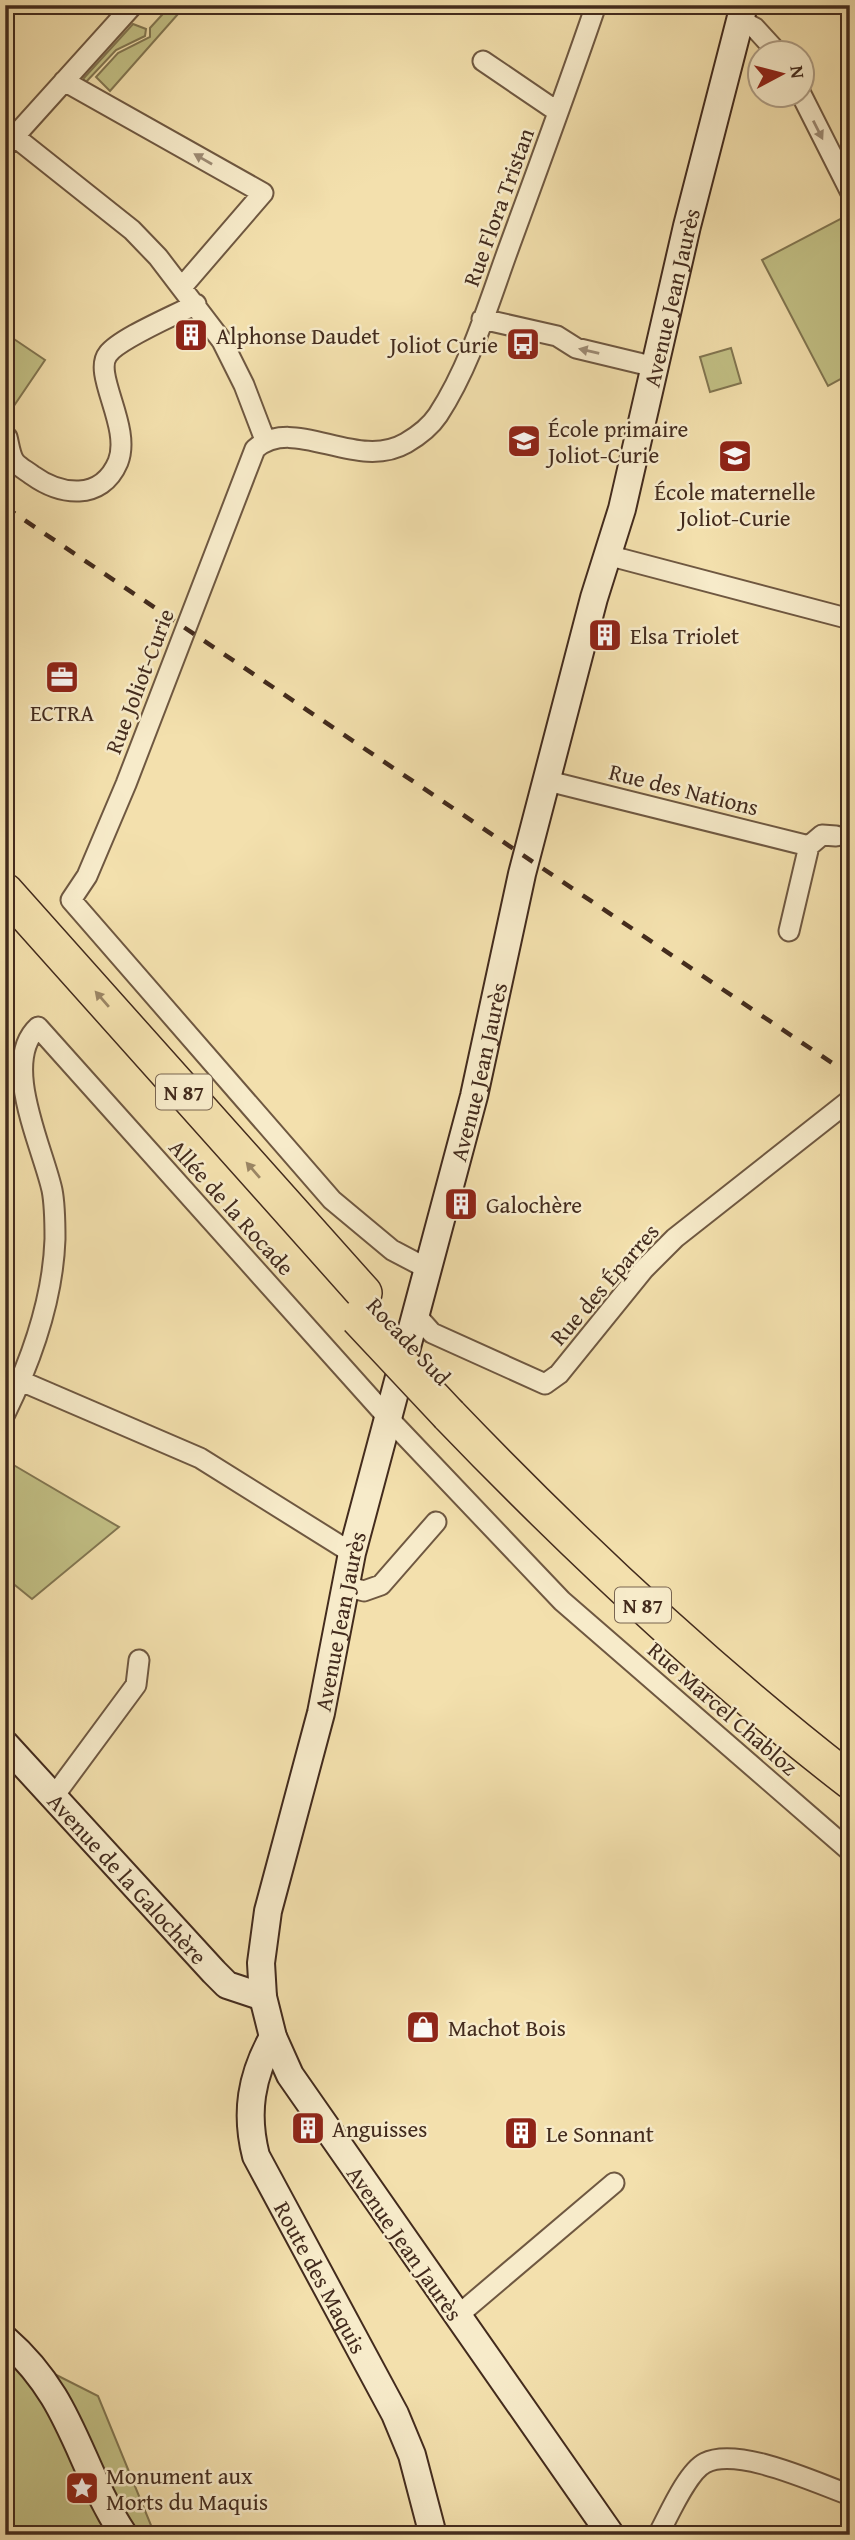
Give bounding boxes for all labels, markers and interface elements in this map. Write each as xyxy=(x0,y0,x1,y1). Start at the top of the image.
north arrow xyxy=(746,38,816,108)
text: N xyxy=(783,64,813,80)
one-way arrow xyxy=(812,120,823,140)
street label: Rue Flora Tristan xyxy=(454,123,542,291)
one-way arrow xyxy=(194,153,213,165)
street label: Avenue Jean Jaurès xyxy=(634,204,707,390)
building icon: Alphonse Daudet xyxy=(172,316,210,354)
place label: Alphonse Daudet xyxy=(216,319,380,352)
bus stop icon: Joliot Curie xyxy=(504,325,542,363)
place label: Joliot Curie xyxy=(387,328,498,361)
one-way arrow xyxy=(578,346,600,357)
place label: École primaire Joliot-Curie xyxy=(545,412,688,471)
school or university icon: École primaire Joliot-Curie xyxy=(505,422,543,460)
school or university icon: École maternelle Joliot-Curie xyxy=(716,437,754,475)
place label: École maternelle Joliot-Curie xyxy=(654,475,816,534)
street label: Rue Joliot-Curie xyxy=(96,604,182,758)
building icon: Elsa Triolet xyxy=(586,616,624,654)
place label: Elsa Triolet xyxy=(630,619,739,652)
office icon: ECTRA xyxy=(43,658,81,696)
place label: ECTRA xyxy=(30,696,94,729)
street label: Rue des Nations xyxy=(606,754,762,824)
street label: Avenue Jean Jaurès xyxy=(441,979,515,1165)
one-way arrow xyxy=(94,990,110,1008)
road number: N 87 xyxy=(156,1074,212,1110)
street label: Allée de la Rocade xyxy=(162,1132,302,1282)
one-way arrow xyxy=(245,1161,261,1179)
building icon: Galochère xyxy=(442,1185,480,1223)
place label: Galochère xyxy=(486,1188,582,1221)
street label: Rue des Éparres xyxy=(542,1216,666,1352)
street label: Rocade Sud xyxy=(359,1289,459,1393)
street label: Avenue Jean Jaurès xyxy=(305,1527,374,1714)
road number: N 87 xyxy=(615,1588,671,1622)
street label: Rue Marcel Chabloz xyxy=(641,1633,805,1783)
street label: Avenue de la Galochère xyxy=(41,1785,215,1971)
shop icon: Machot Bois xyxy=(404,2008,442,2046)
place label: Machot Bois xyxy=(448,2011,566,2044)
building icon: Anguisses xyxy=(289,2109,327,2147)
place label: Anguisses xyxy=(332,2112,427,2145)
building icon: Le Sonnant xyxy=(502,2114,540,2152)
place label: Le Sonnant xyxy=(546,2117,654,2150)
street label: Avenue Jean Jaurès xyxy=(339,2159,471,2327)
street label: Route des Maquis xyxy=(267,2195,376,2359)
place label: Monument aux Morts du Maquis xyxy=(106,2459,268,2518)
place icon: Monument aux Morts du Maquis xyxy=(63,2469,101,2507)

